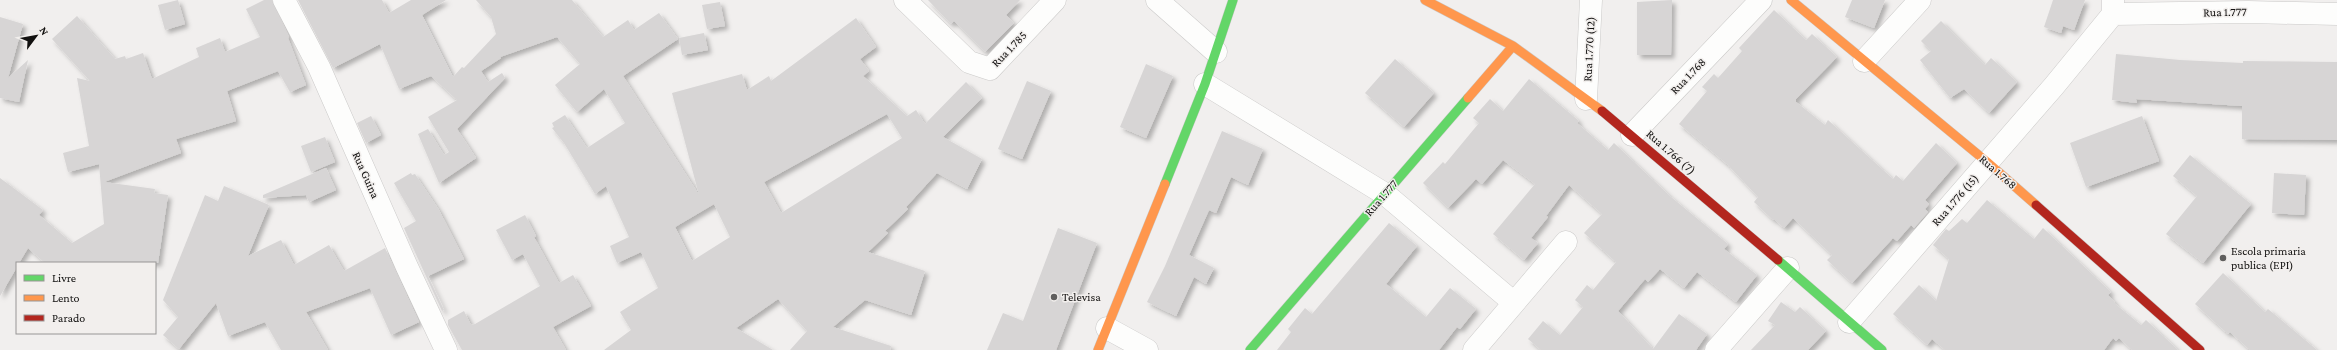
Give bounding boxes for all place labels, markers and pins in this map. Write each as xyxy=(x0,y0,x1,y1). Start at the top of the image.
place label: Escola primaria publica (EPI) xyxy=(2231,244,2306,272)
marker: Escola primaria publica (EPI) xyxy=(2218,253,2228,263)
place label: Televisa xyxy=(1062,290,1101,304)
marker: Televisa xyxy=(1049,292,1059,302)

